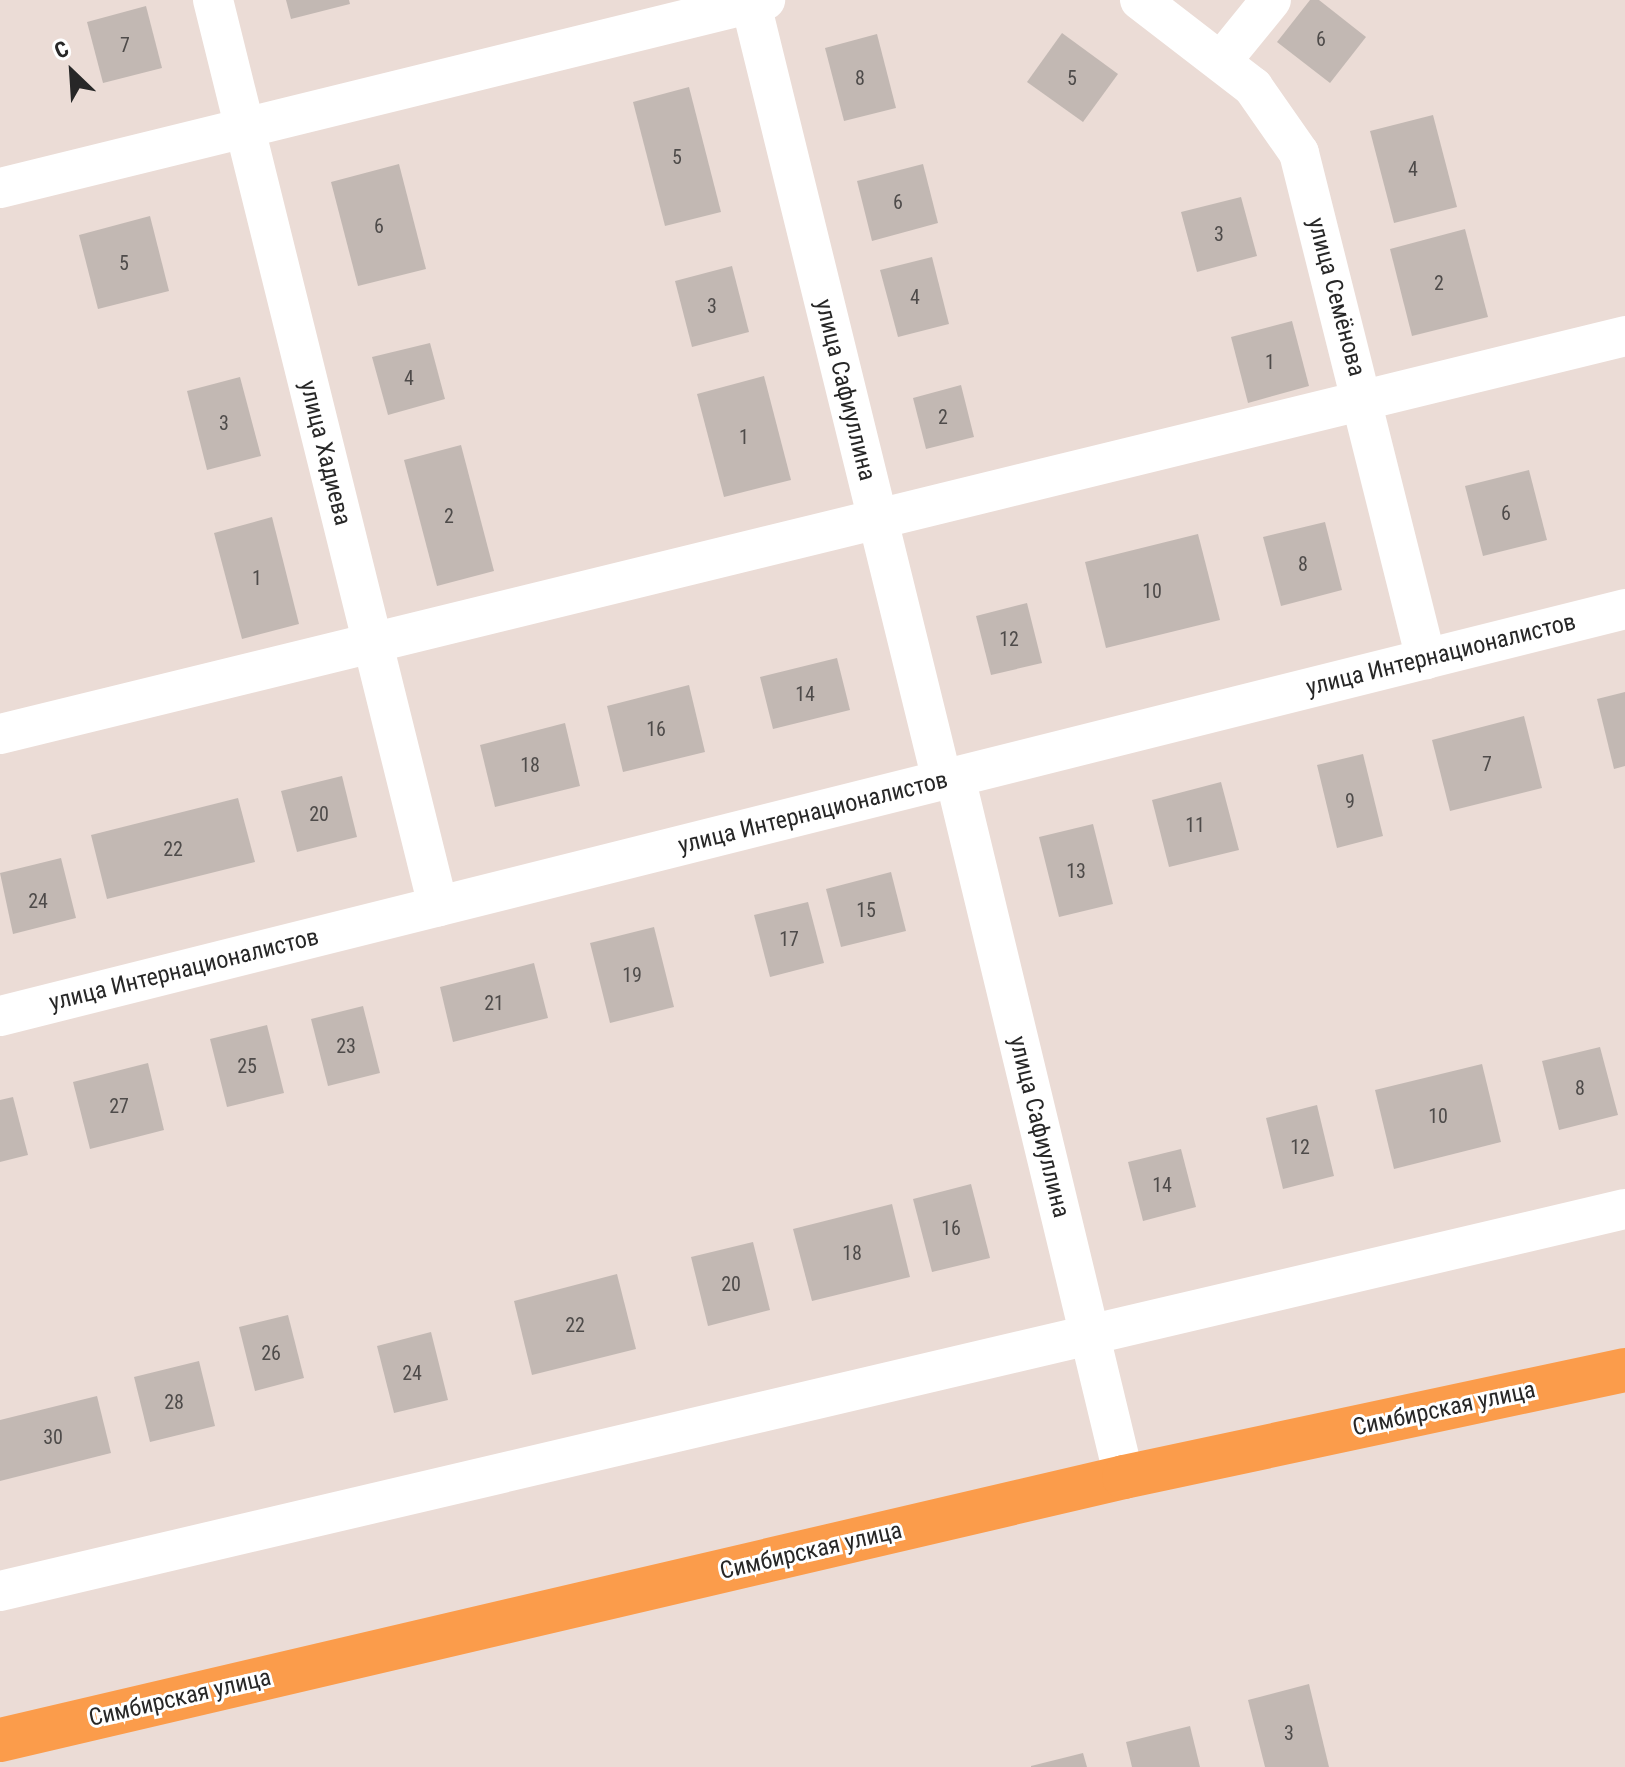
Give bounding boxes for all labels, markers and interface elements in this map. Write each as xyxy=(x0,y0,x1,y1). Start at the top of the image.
house number: 6 xyxy=(1316,27,1326,51)
north arrow xyxy=(32,32,112,112)
house number: 7 xyxy=(120,33,130,57)
text: С xyxy=(51,36,73,64)
house number: 8 xyxy=(855,66,865,90)
house number: 5 xyxy=(1067,66,1077,90)
house number: 5 xyxy=(672,145,682,169)
house number: 4 xyxy=(1408,157,1418,181)
house number: 6 xyxy=(893,190,903,214)
house number: 6 xyxy=(374,214,384,238)
street label: улица Семёнова xyxy=(1301,215,1371,379)
house number: 3 xyxy=(1214,222,1224,246)
house number: 5 xyxy=(119,251,129,275)
house number: 2 xyxy=(1434,271,1444,295)
house number: 4 xyxy=(910,285,920,309)
house number: 3 xyxy=(707,294,717,318)
street label: улица Сафиуллина xyxy=(809,296,881,484)
house number: 1 xyxy=(1265,350,1275,374)
house number: 4 xyxy=(404,366,414,390)
street label: улица Хадиева xyxy=(293,378,357,528)
house number: 2 xyxy=(938,405,948,429)
house number: 3 xyxy=(219,411,229,435)
house number: 1 xyxy=(739,425,749,449)
house number: 6 xyxy=(1501,501,1511,525)
house number: 2 xyxy=(444,504,454,528)
house number: 8 xyxy=(1298,552,1308,576)
house number: 1 xyxy=(252,566,262,590)
house number: 10 xyxy=(1142,579,1162,603)
street label: улица Интернационалистов xyxy=(1303,608,1579,702)
house number: 12 xyxy=(999,627,1019,651)
house number: 14 xyxy=(795,682,815,706)
house number: 16 xyxy=(646,717,666,741)
house number: 7 xyxy=(1482,752,1492,776)
house number: 18 xyxy=(520,753,540,777)
street label: улица Интернационалистов xyxy=(675,766,951,860)
house number: 9 xyxy=(1345,789,1355,813)
house number: 20 xyxy=(309,802,329,826)
house number: 11 xyxy=(1185,813,1205,837)
house number: 22 xyxy=(163,837,183,861)
house number: 13 xyxy=(1066,859,1086,883)
house number: 24 xyxy=(28,889,48,913)
house number: 15 xyxy=(856,898,876,922)
street label: улица Интернационалистов xyxy=(46,923,322,1017)
house number: 17 xyxy=(779,927,799,951)
house number: 19 xyxy=(622,963,642,987)
house number: 21 xyxy=(484,991,504,1015)
street label: улица Сафиуллина xyxy=(1003,1033,1075,1221)
house number: 23 xyxy=(336,1034,356,1058)
house number: 25 xyxy=(237,1054,257,1078)
house number: 8 xyxy=(1575,1076,1585,1100)
house number: 27 xyxy=(109,1094,129,1118)
house number: 10 xyxy=(1428,1104,1448,1128)
house number: 12 xyxy=(1290,1135,1310,1159)
house number: 14 xyxy=(1152,1173,1172,1197)
house number: 16 xyxy=(941,1216,961,1240)
house number: 18 xyxy=(842,1241,862,1265)
house number: 20 xyxy=(721,1272,741,1296)
house number: 22 xyxy=(565,1313,585,1337)
house number: 26 xyxy=(261,1341,281,1365)
house number: 24 xyxy=(402,1361,422,1385)
street label: Симбирская улица xyxy=(1350,1376,1538,1442)
house number: 28 xyxy=(164,1390,184,1414)
house number: 30 xyxy=(43,1425,63,1449)
street label: Симбирская улица xyxy=(717,1516,905,1586)
street label: Симбирская улица xyxy=(86,1663,274,1733)
house number: 3 xyxy=(1284,1721,1294,1745)

